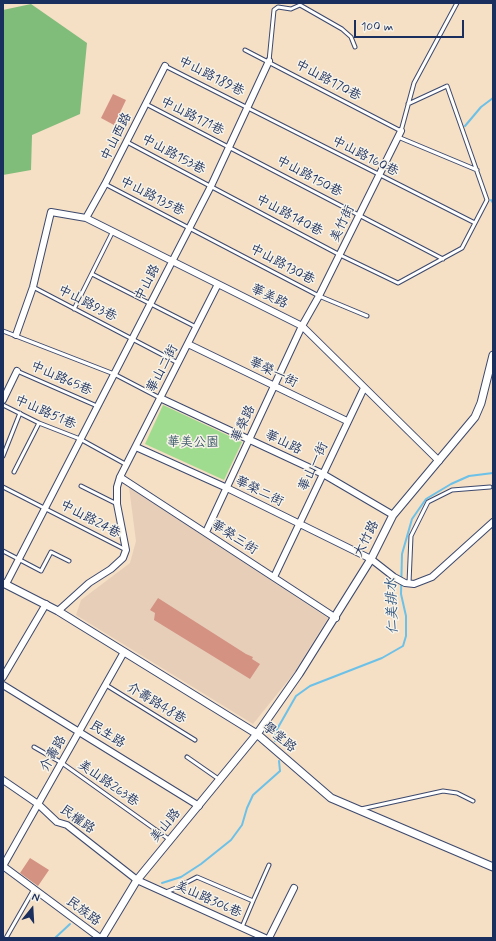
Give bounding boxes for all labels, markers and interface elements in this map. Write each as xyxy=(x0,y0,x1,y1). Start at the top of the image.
scale bar xyxy=(356,12,466,38)
text: 100 m xyxy=(361,19,393,35)
street label: 中山路189巷 xyxy=(175,54,247,100)
street label: 中山路170巷 xyxy=(292,57,364,105)
street label: 中山路171巷 xyxy=(158,94,226,140)
street label: 中山西路 xyxy=(98,110,136,164)
street label: 中山路153巷 xyxy=(138,132,208,178)
street label: 中山路160巷 xyxy=(329,134,401,180)
street label: 中山路150巷 xyxy=(273,153,345,201)
street label: 中山路135巷 xyxy=(117,174,187,220)
street label: 中山路140巷 xyxy=(253,192,325,240)
street label: 美竹街 xyxy=(327,203,359,245)
street label: 中山路130巷 xyxy=(247,241,317,289)
street label: 中山路 xyxy=(132,262,164,304)
street label: 華美路 xyxy=(248,281,290,313)
street label: 中山路93巷 xyxy=(55,283,119,325)
street label: 華山二街 xyxy=(144,342,182,396)
street label: 華榮一街 xyxy=(246,355,300,391)
street label: 中山路65巷 xyxy=(28,359,94,399)
street label: 中山路51巷 xyxy=(12,393,78,433)
street label: 華榮路 xyxy=(229,403,259,445)
street label: 華山路 xyxy=(262,427,304,459)
park label: 華美公園 xyxy=(167,435,219,451)
street label: 華山一街 xyxy=(296,440,332,494)
street label: 華榮二街 xyxy=(232,474,286,510)
street label: 中山路24巷 xyxy=(57,498,123,542)
street label: 華榮三街 xyxy=(208,517,260,559)
street label: 大竹路 xyxy=(351,518,383,560)
water label: 仁美排水 xyxy=(384,578,402,634)
street label: 介壽路48巷 xyxy=(123,680,189,728)
street label: 民生路 xyxy=(86,718,128,752)
street label: 學堂路 xyxy=(259,720,299,756)
street label: 介壽路 xyxy=(37,733,71,775)
street label: 美山路263巷 xyxy=(75,757,141,811)
street label: 民權路 xyxy=(57,802,97,838)
street label: 美山路 xyxy=(147,806,185,846)
street label: 美山路306巷 xyxy=(172,878,244,922)
north arrow xyxy=(12,889,52,929)
text: N xyxy=(30,890,41,905)
street label: 民族路 xyxy=(63,894,103,930)

